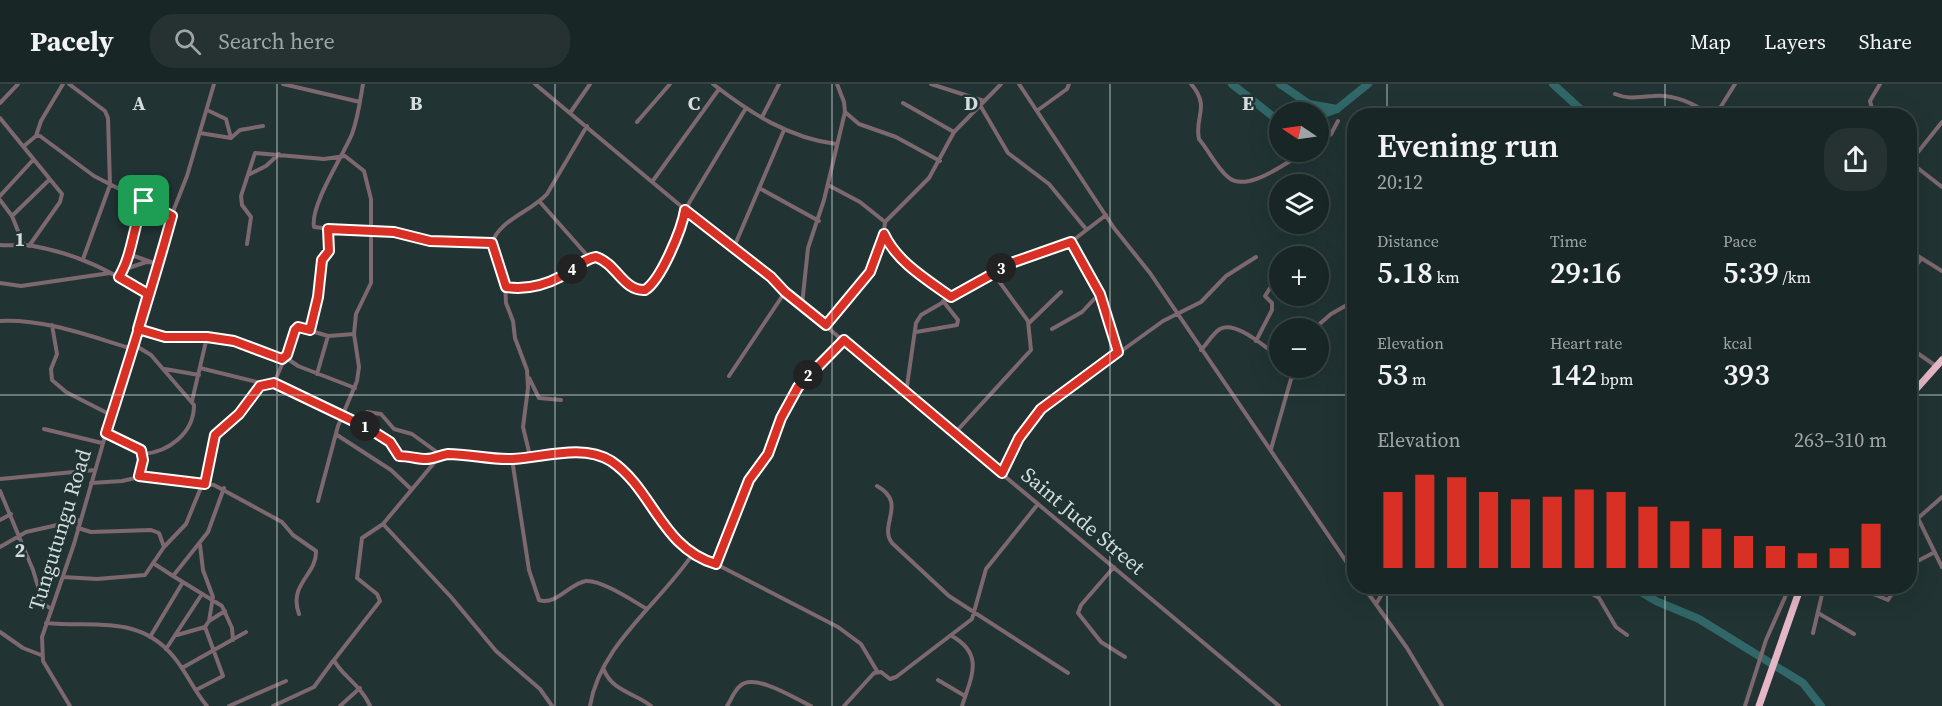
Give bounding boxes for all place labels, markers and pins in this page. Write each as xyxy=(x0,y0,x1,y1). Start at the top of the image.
pin xyxy=(118,175,169,226)
pin: 3 xyxy=(986,253,1016,283)
pin: 4 xyxy=(557,254,587,284)
pin: 2 xyxy=(793,360,823,390)
pin: 1 xyxy=(350,411,380,441)

